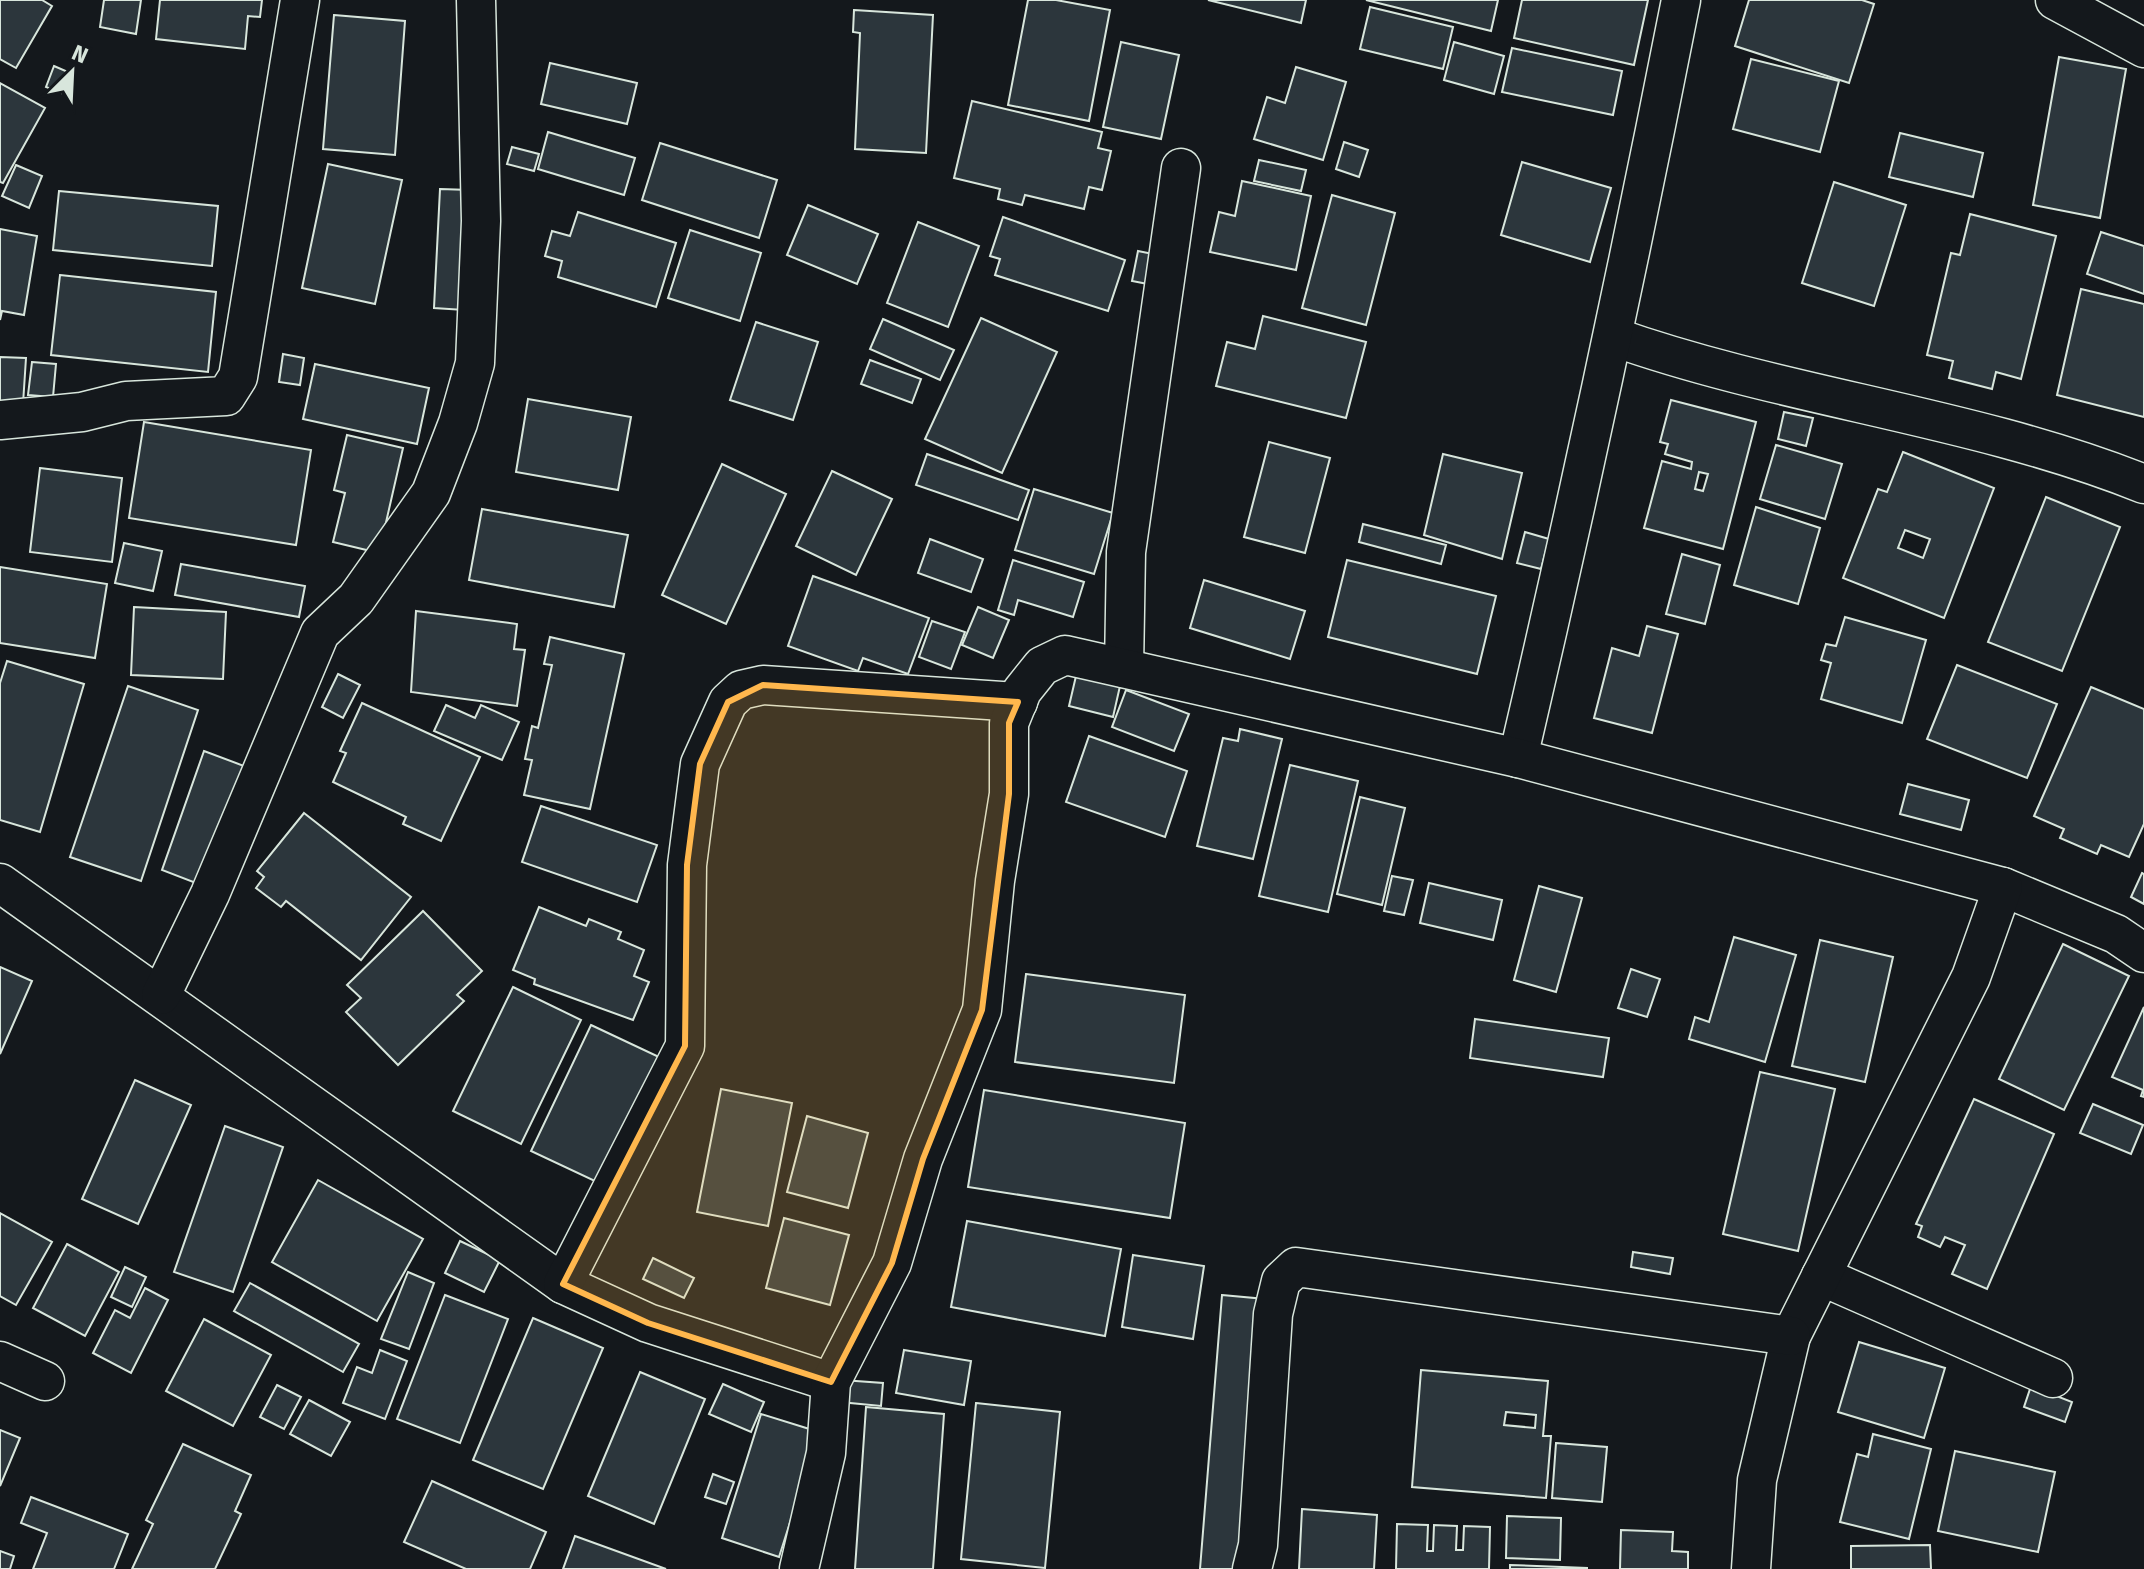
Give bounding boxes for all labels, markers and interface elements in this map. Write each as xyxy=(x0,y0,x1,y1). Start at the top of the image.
north arrow xyxy=(32,32,112,112)
text: N xyxy=(68,39,92,69)

